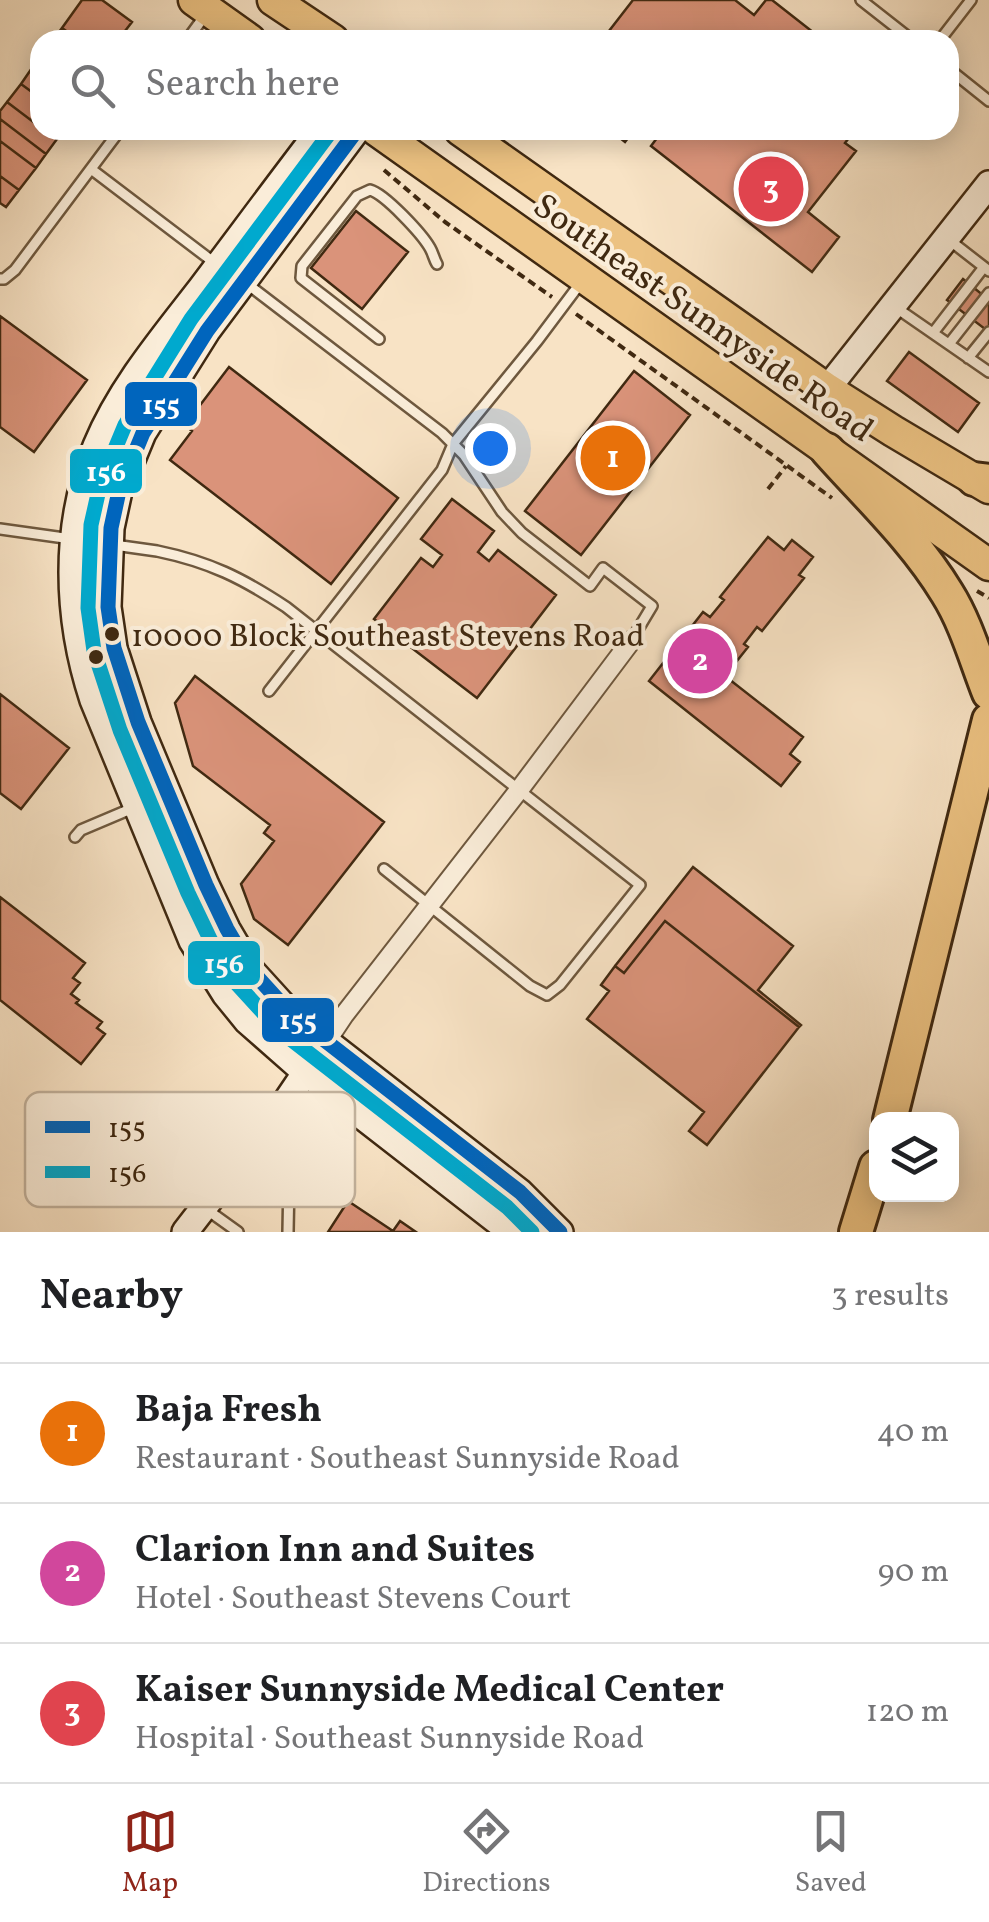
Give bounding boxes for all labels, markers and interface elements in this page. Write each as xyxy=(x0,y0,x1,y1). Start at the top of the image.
search box xyxy=(30,30,959,140)
icon: search xyxy=(65,58,120,113)
text: Search here xyxy=(145,59,340,112)
pin: 3 xyxy=(738,152,804,226)
street label: Southeast Sunnyside Road xyxy=(522,184,882,455)
line badge: 155 xyxy=(123,380,199,428)
text: 155 xyxy=(142,387,180,426)
pin: 1 xyxy=(580,420,646,496)
your location xyxy=(465,423,516,474)
line badge: 156 xyxy=(68,447,144,495)
text: 156 xyxy=(86,454,126,493)
place label: 10000 Block Southeast Stevens Road xyxy=(131,616,645,660)
marker: 10000 Block Southeast Stevens Road xyxy=(102,624,122,644)
pin: 2 xyxy=(668,624,732,698)
unlabelled marker xyxy=(86,647,106,667)
line badge: 156 xyxy=(186,939,262,987)
text: 156 xyxy=(204,946,244,985)
line badge: 155 xyxy=(260,996,336,1044)
text: 155 xyxy=(279,1002,317,1041)
legend xyxy=(25,1092,355,1207)
text: 155 xyxy=(108,1110,146,1149)
map controls xyxy=(869,1112,959,1202)
button: layers xyxy=(869,1112,959,1202)
text: 156 xyxy=(108,1155,147,1194)
text: Nearby xyxy=(40,1268,183,1327)
text: 3 results xyxy=(831,1275,949,1319)
text: Baja Fresh xyxy=(135,1385,322,1438)
text: 1 xyxy=(66,1411,79,1455)
text: 40 m xyxy=(877,1411,949,1455)
text: Restaurant · Southeast Sunnyside Road xyxy=(135,1438,680,1482)
text: Clarion Inn and Suites xyxy=(135,1525,535,1578)
text: 2 xyxy=(64,1551,81,1595)
text: 90 m xyxy=(878,1551,949,1595)
text: Hotel · Southeast Stevens Court xyxy=(135,1578,571,1622)
text: Kaiser Sunnyside Medical Center xyxy=(135,1665,724,1718)
text: 3 xyxy=(64,1691,81,1735)
text: 120 m xyxy=(866,1691,949,1735)
text: Hospital · Southeast Sunnyside Road xyxy=(135,1718,644,1762)
tab: Map xyxy=(122,1804,178,1903)
tab: Directions xyxy=(422,1804,551,1903)
tab: Saved xyxy=(795,1804,867,1903)

